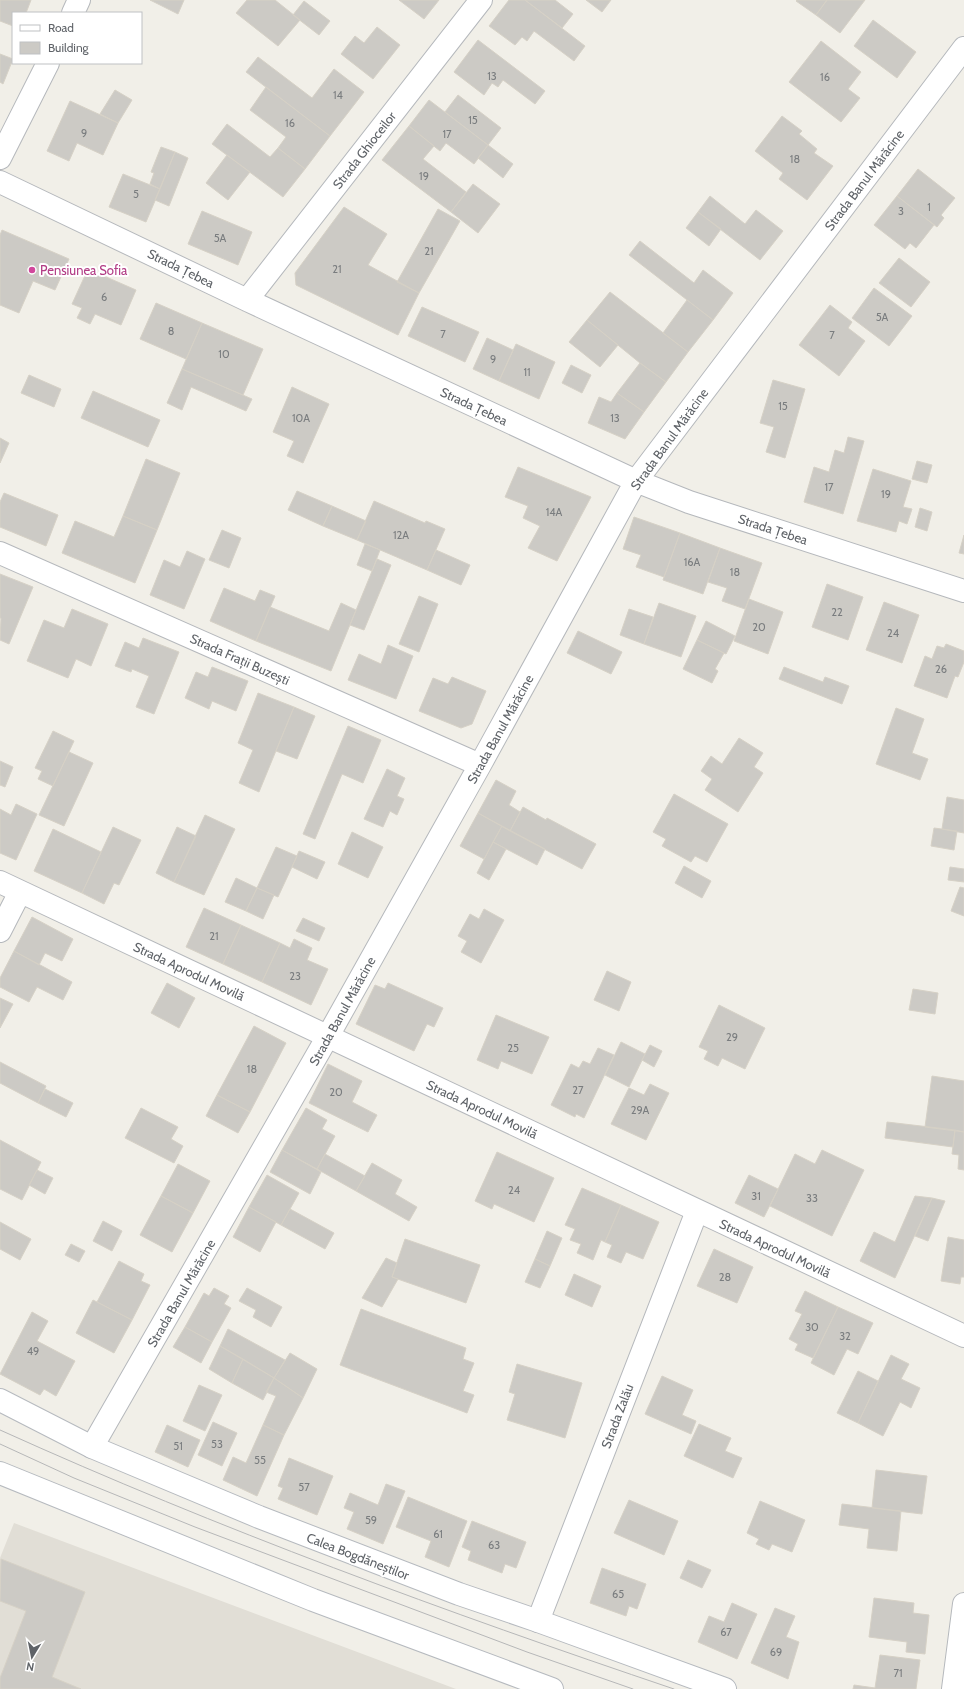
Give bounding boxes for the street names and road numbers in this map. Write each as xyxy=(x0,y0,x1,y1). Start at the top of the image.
street label: Strada Ghioceilor xyxy=(329,108,400,192)
street label: Strada Banul Mărăcine xyxy=(821,126,907,234)
street label: Strada Țebea xyxy=(145,245,218,292)
street label: Strada Țebea xyxy=(438,384,511,430)
street label: Strada Banul Mărăcine xyxy=(627,385,712,493)
street label: Strada Țebea xyxy=(736,510,810,549)
street label: Strada Frații Buzești xyxy=(187,630,292,689)
street label: Strada Banul Mărăcine xyxy=(463,671,537,786)
street label: Strada Aprodul Movilă xyxy=(131,938,248,1004)
street label: Strada Banul Mărăcine xyxy=(305,953,379,1068)
street label: Strada Aprodul Movilă xyxy=(424,1076,541,1142)
street label: Strada Aprodul Movilă xyxy=(717,1215,834,1281)
street label: Strada Banul Mărăcine xyxy=(144,1236,219,1350)
street label: Strada Zalău xyxy=(597,1381,637,1451)
street label: Calea Bogdăneștilor xyxy=(304,1529,412,1584)

